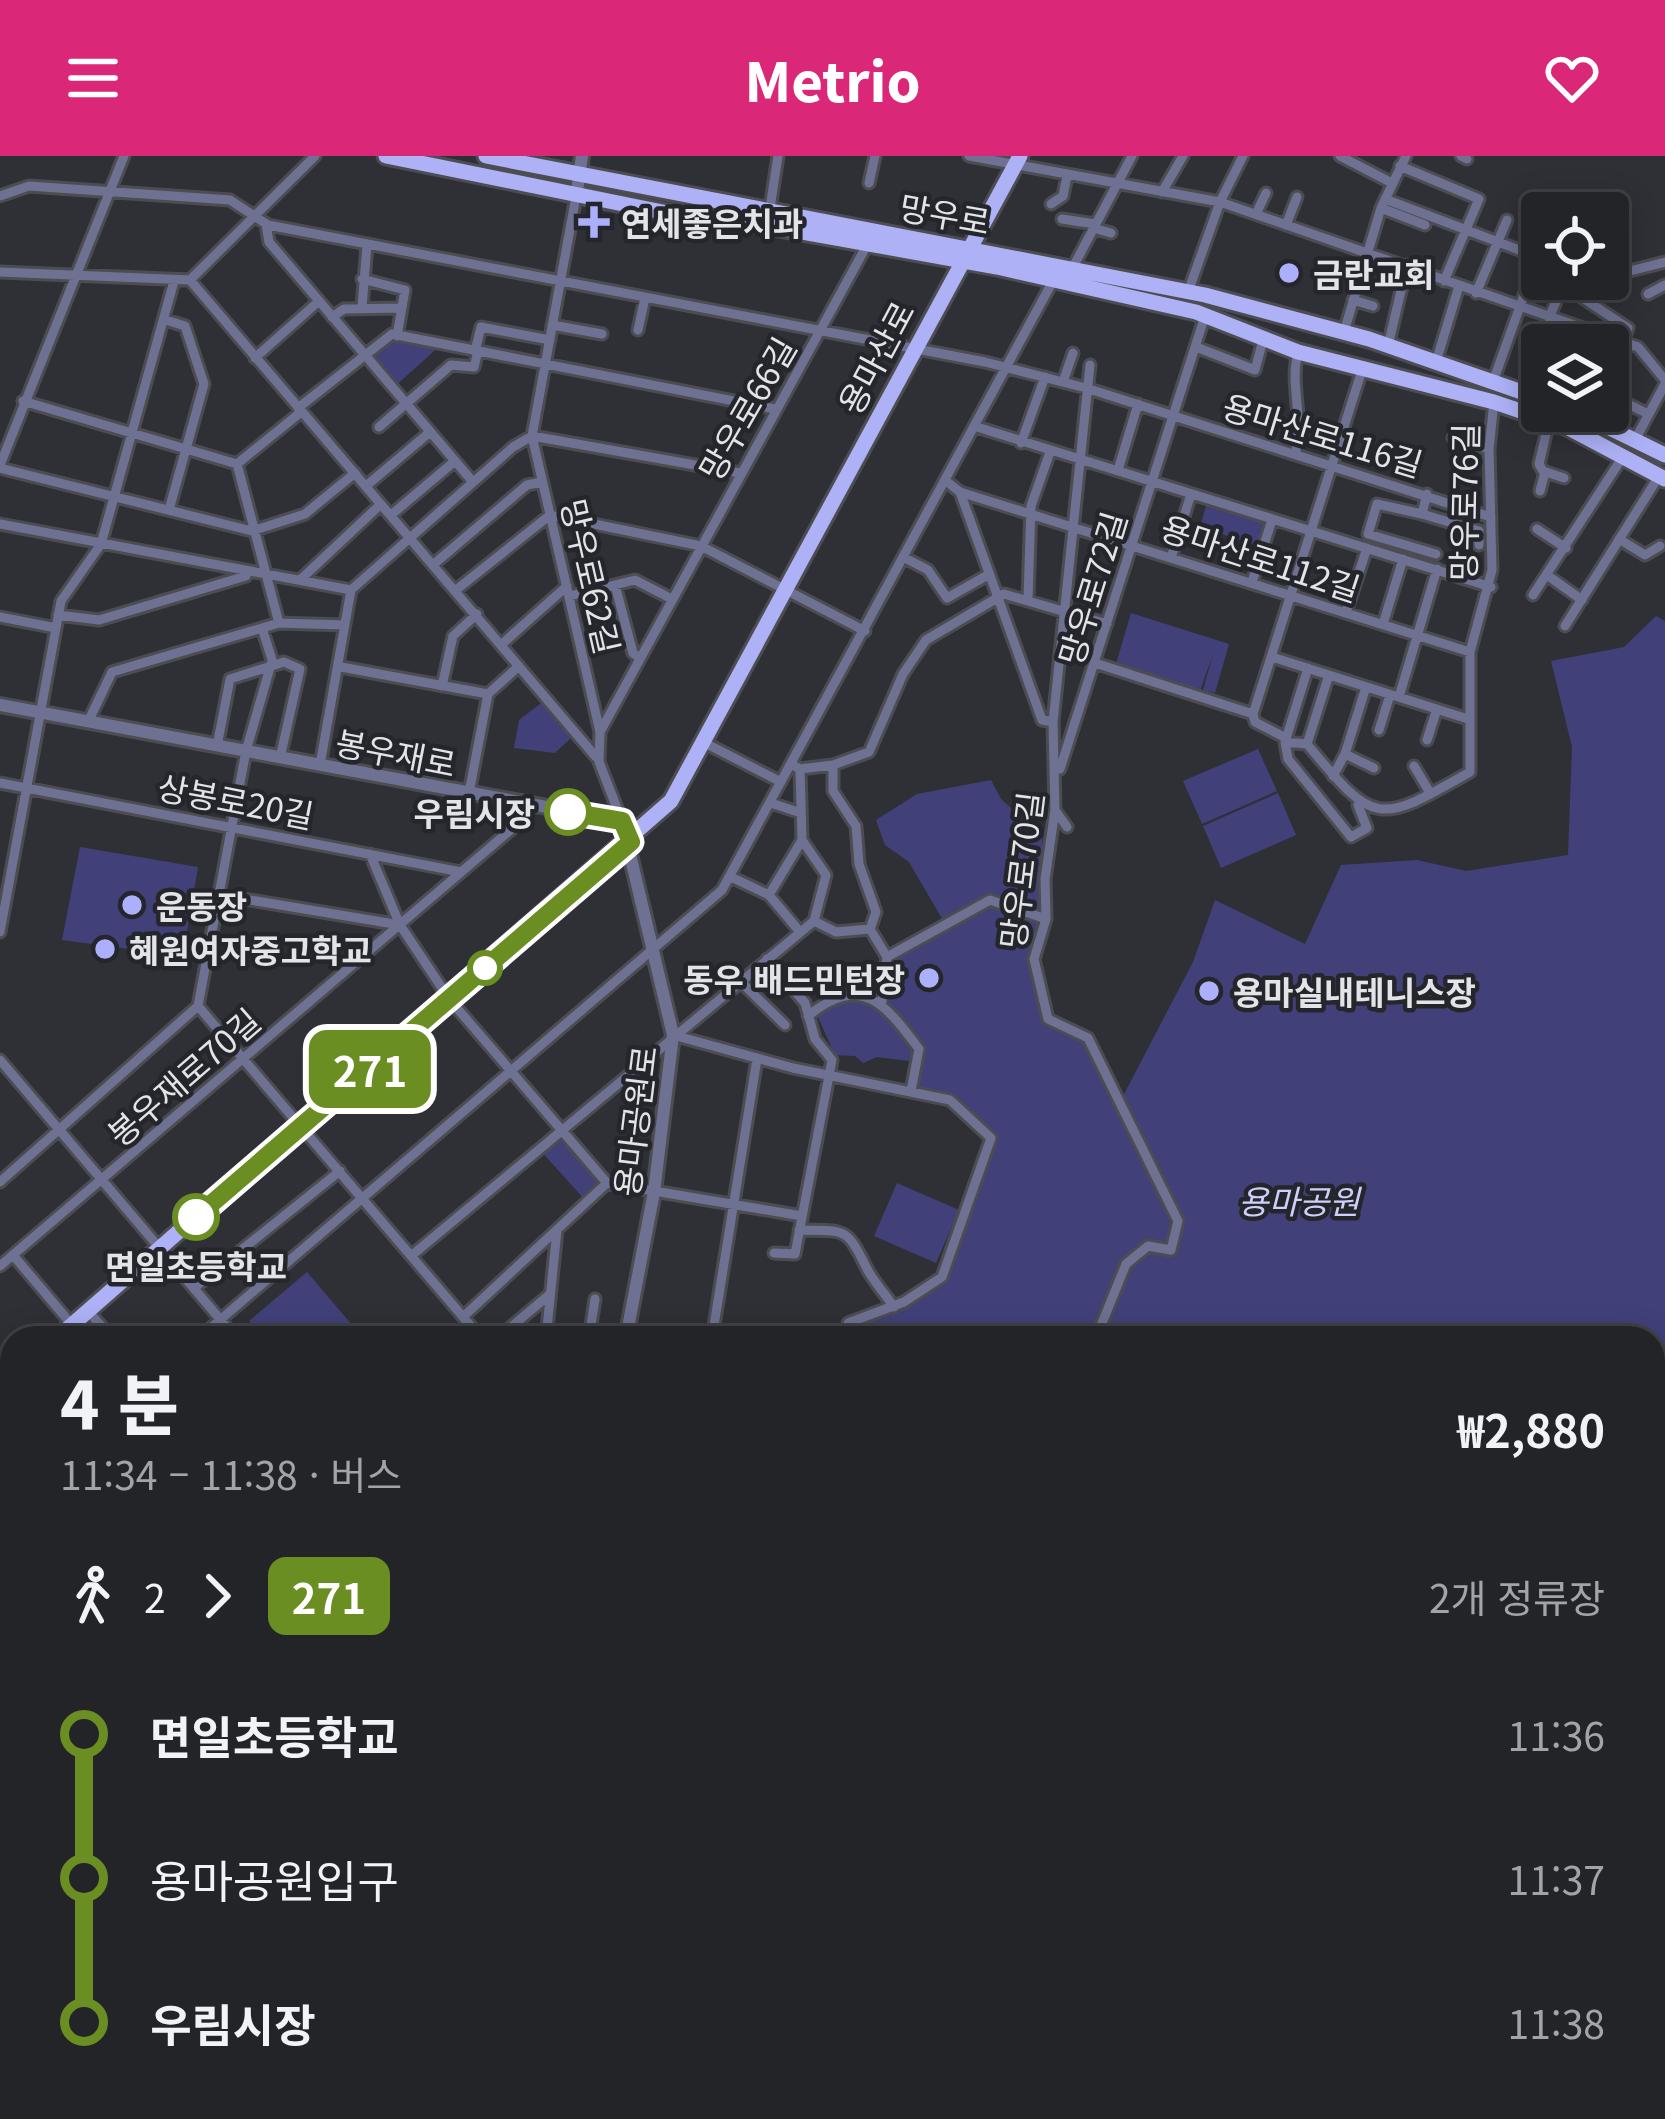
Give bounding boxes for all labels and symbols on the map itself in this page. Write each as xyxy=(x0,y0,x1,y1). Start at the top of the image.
street label: 망우로 xyxy=(896,181,994,245)
place label: 연세좋은치과 xyxy=(621,198,803,246)
marker: 연세좋은치과 xyxy=(578,206,610,238)
place label: 금란교회 xyxy=(1313,249,1434,297)
marker: 금란교회 xyxy=(1276,260,1302,286)
street label: 용마산로 xyxy=(825,292,925,422)
street label: 망우로66길 xyxy=(686,328,806,488)
street label: 용마산로116길 xyxy=(1217,381,1429,487)
street label: 망우로76길 xyxy=(1438,423,1488,581)
street label: 망우로62길 xyxy=(551,494,633,658)
street label: 용마산로112길 xyxy=(1155,502,1367,612)
street label: 망우로72길 xyxy=(1045,505,1137,671)
street label: 봉우재로 xyxy=(332,717,460,787)
street label: 상봉로20길 xyxy=(154,761,318,839)
place label: 우림시장 xyxy=(414,788,535,836)
street label: 망우로70길 xyxy=(987,789,1053,951)
marker: 우림시장 xyxy=(546,790,590,834)
place label: 운동장 xyxy=(156,881,247,929)
marker: 운동장 xyxy=(119,892,145,918)
place label: 혜원여자중고학교 xyxy=(129,925,372,973)
marker: 혜원여자중고학교 xyxy=(92,936,118,962)
unlabelled marker xyxy=(469,952,501,984)
place label: 동우 배드민턴장 xyxy=(683,954,905,1002)
marker: 동우 배드민턴장 xyxy=(916,965,942,991)
place label: 용마실내테니스장 xyxy=(1233,967,1476,1015)
marker: 용마실내테니스장 xyxy=(1196,978,1222,1004)
street label: 봉우재로70길 xyxy=(96,996,270,1156)
line badge: 271 xyxy=(301,1030,439,1108)
street label: 용마공원로 xyxy=(601,1043,667,1199)
park label: 용마공원 xyxy=(1238,1176,1362,1224)
marker: 면일초등학교 xyxy=(174,1195,218,1239)
place label: 면일초등학교 xyxy=(105,1241,287,1289)

